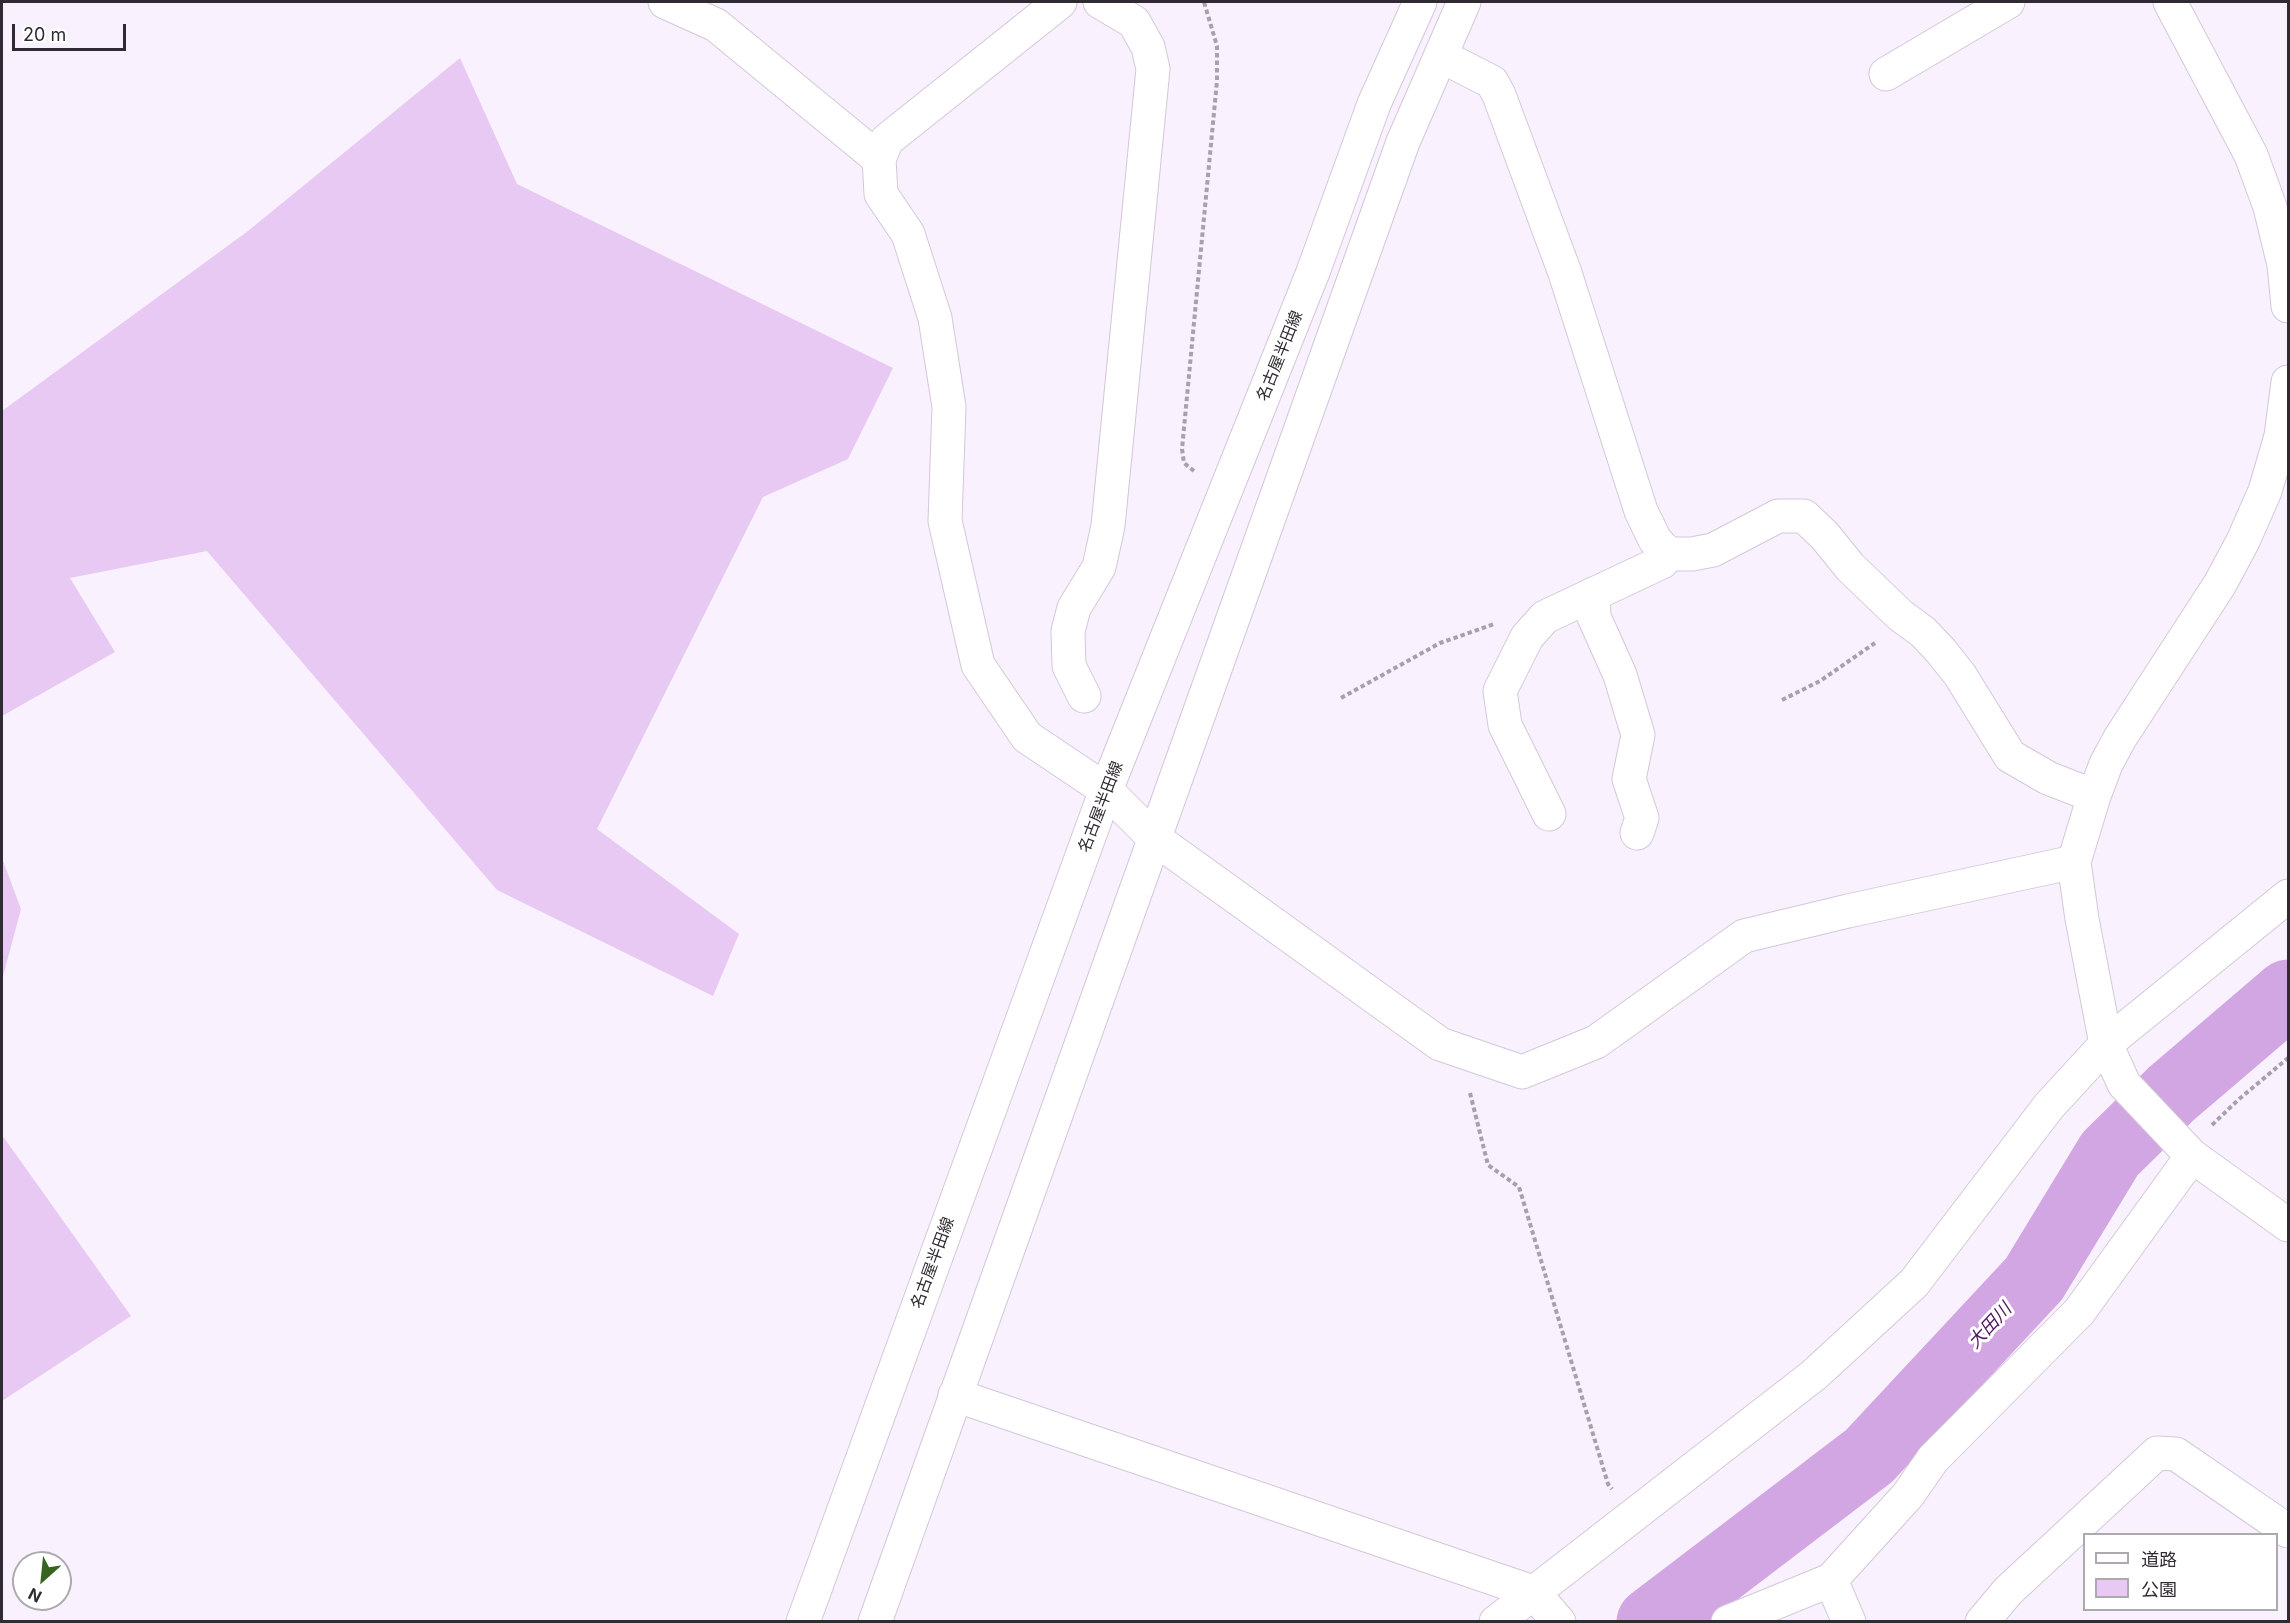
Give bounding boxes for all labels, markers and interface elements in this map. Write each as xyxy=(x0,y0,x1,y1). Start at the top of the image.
scale bar xyxy=(15,12,129,50)
text: 20 m xyxy=(23,24,66,45)
street label: 名古屋半田線 xyxy=(1253,308,1307,404)
street label: 名古屋半田線 xyxy=(1075,759,1127,855)
street label: 名古屋半田線 xyxy=(908,1215,958,1311)
water label: 大田川 xyxy=(1964,1299,2016,1353)
legend xyxy=(2083,1533,2278,1611)
text: 道路 xyxy=(2141,1549,2177,1570)
north arrow xyxy=(12,1551,72,1611)
text: 公園 xyxy=(2141,1579,2177,1600)
text: N xyxy=(25,1584,45,1607)

